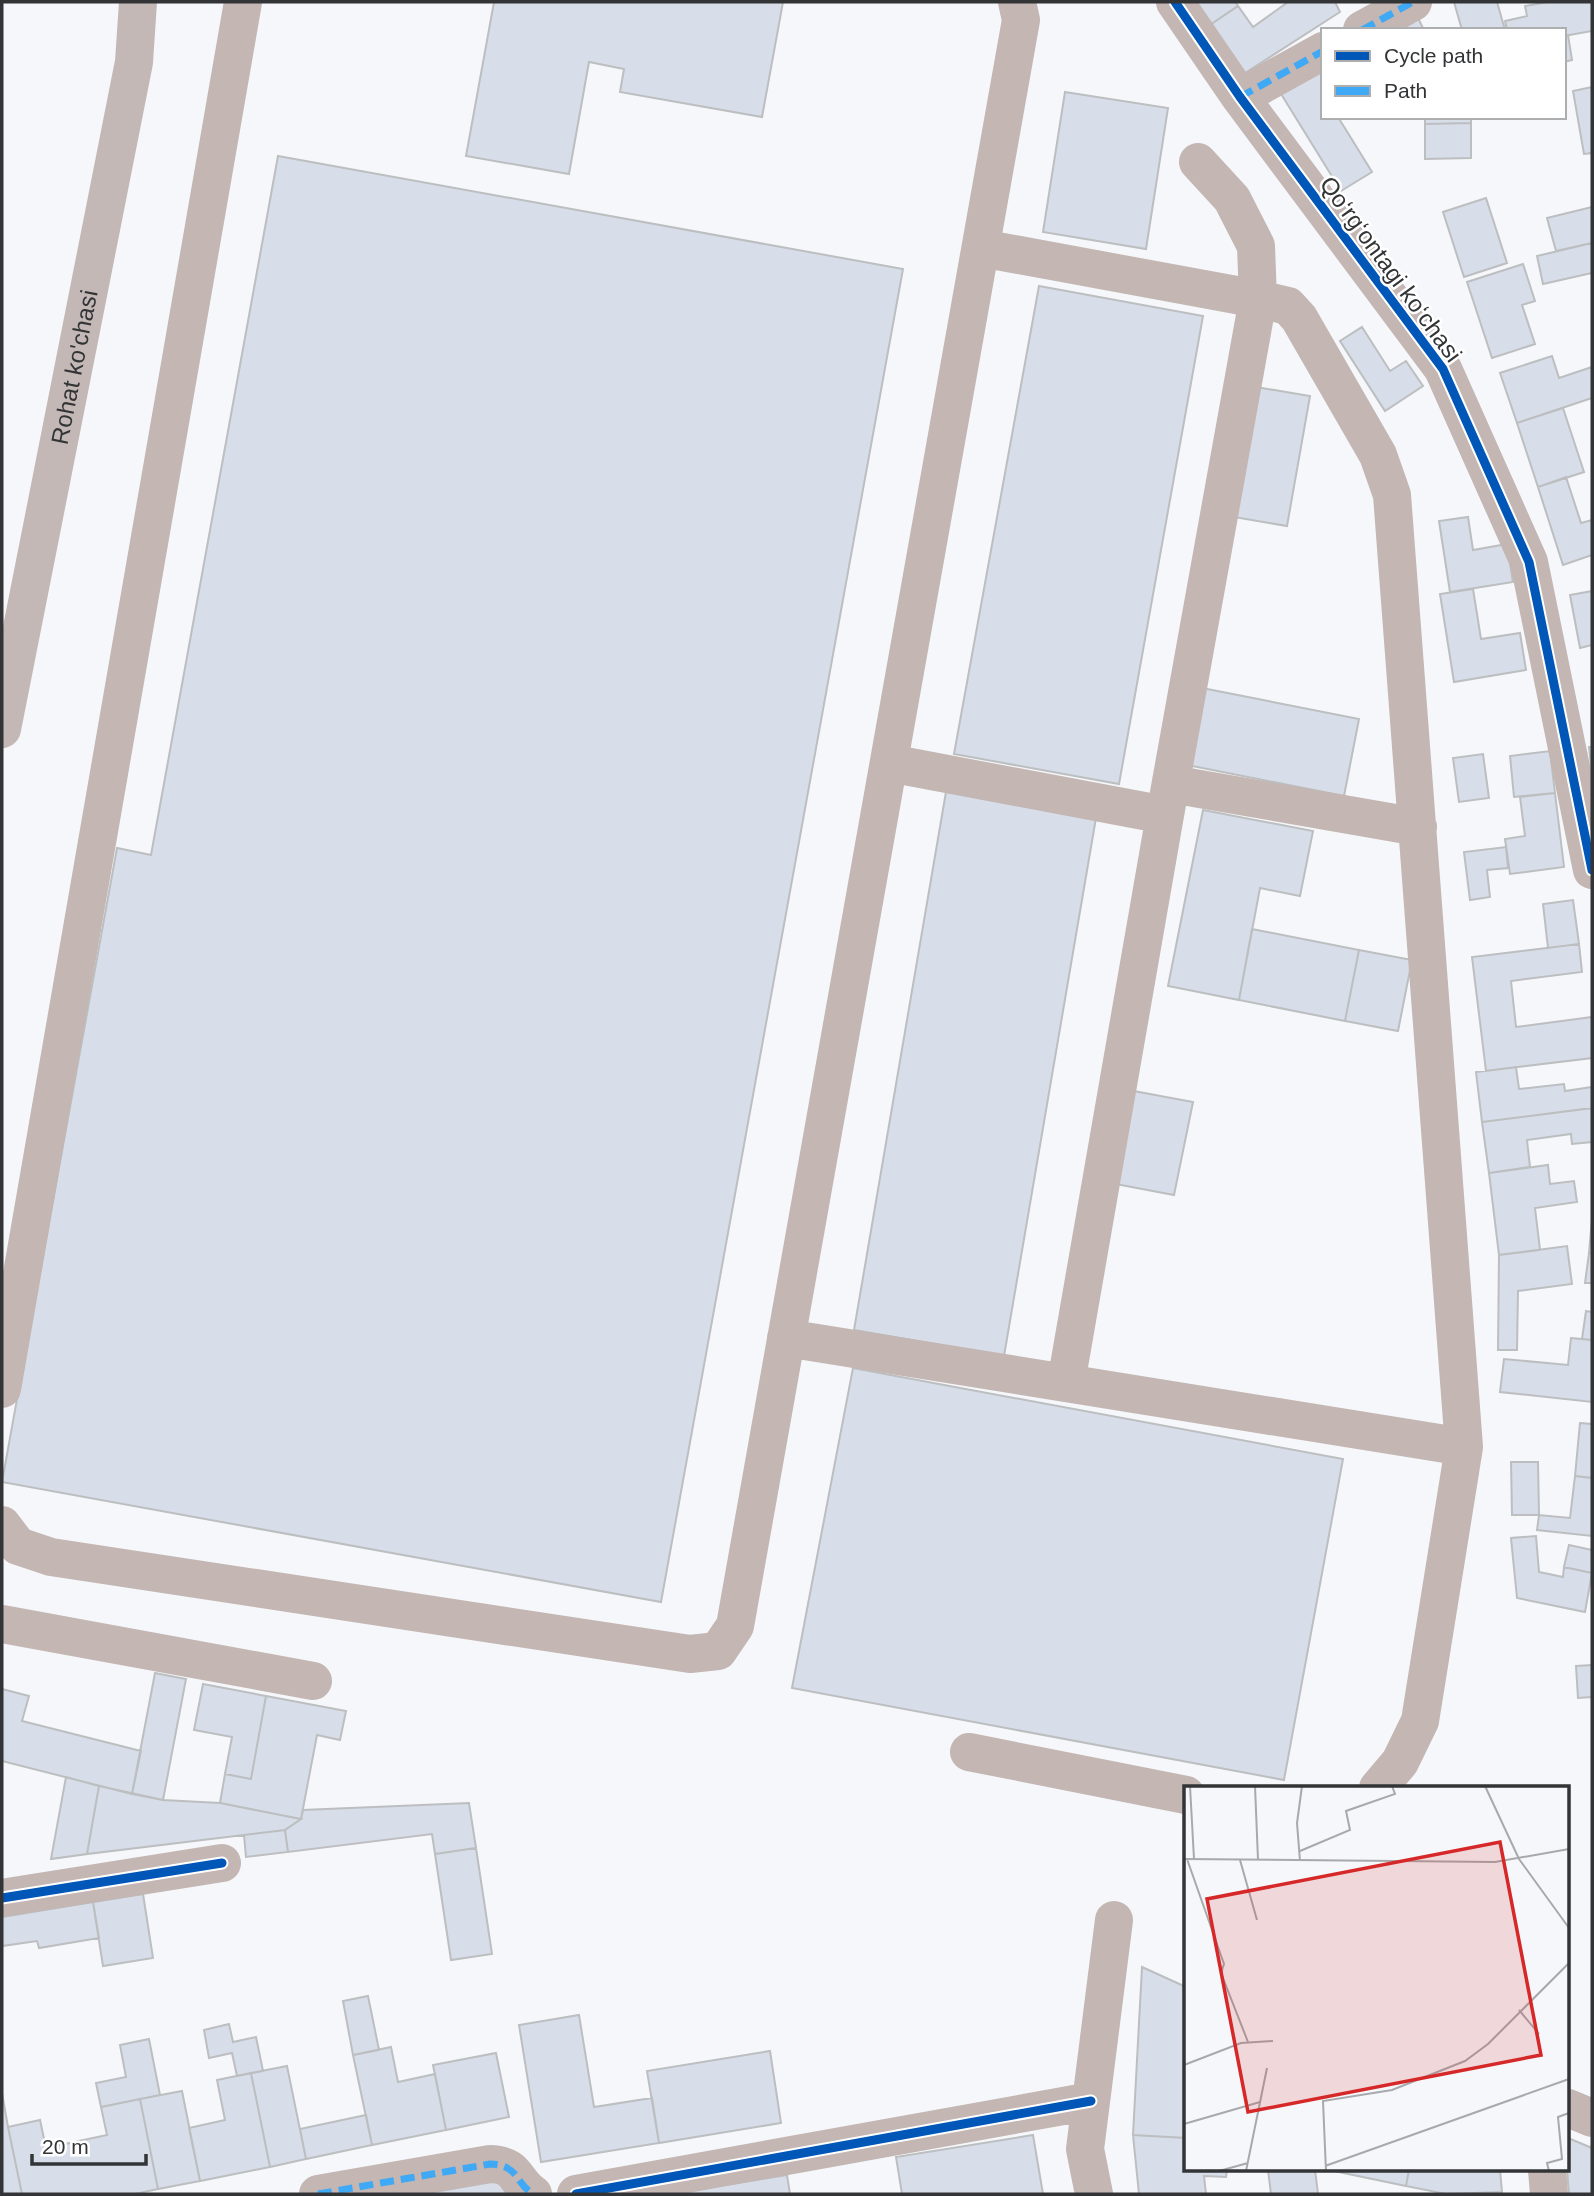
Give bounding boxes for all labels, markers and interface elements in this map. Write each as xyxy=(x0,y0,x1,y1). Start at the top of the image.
legend xyxy=(1321,28,1566,119)
text: Cycle path xyxy=(1384,44,1483,67)
text: Path xyxy=(1384,79,1427,102)
street label: Qo‘rg‘ontagi ko‘chasi xyxy=(1315,171,1467,367)
street label: Rohat ko'chasi xyxy=(45,288,102,447)
inset map xyxy=(1184,1786,1570,2172)
scale bar xyxy=(32,2122,145,2166)
text: 20 m xyxy=(42,2135,89,2158)

